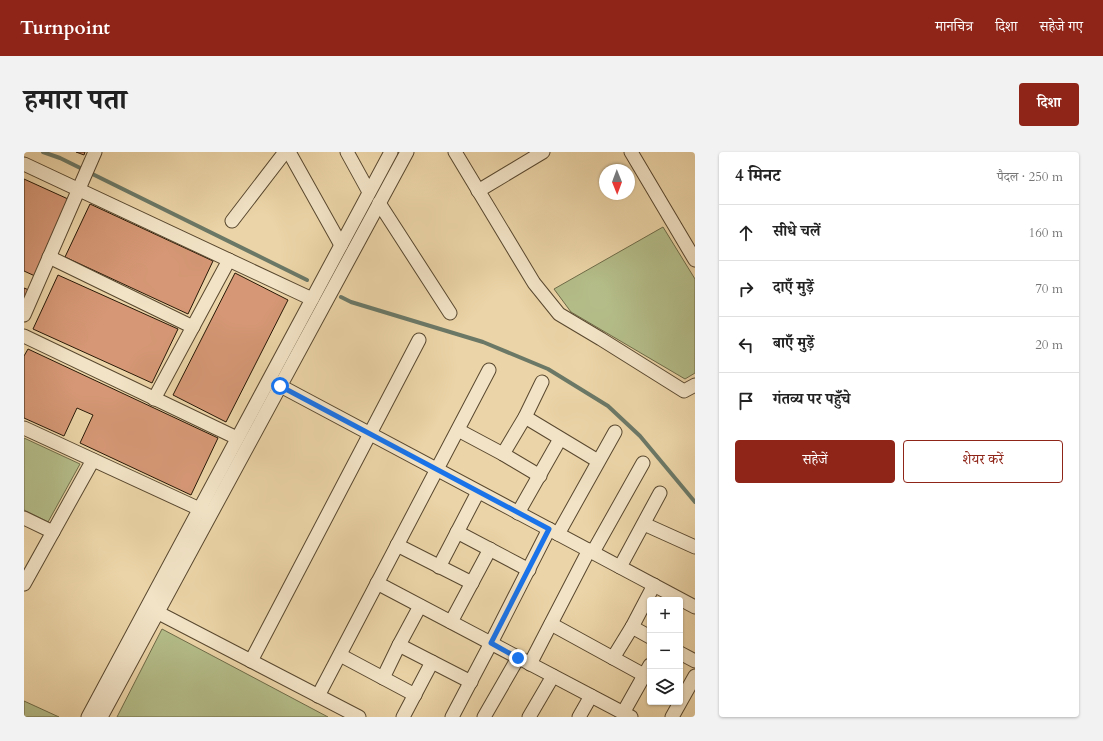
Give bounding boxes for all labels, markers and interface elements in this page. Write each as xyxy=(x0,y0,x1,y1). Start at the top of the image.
text: Turnpoint xyxy=(20,15,110,41)
text: मानचित्र xyxy=(935,17,973,36)
text: दिशा xyxy=(995,17,1017,36)
text: सहेजे गए xyxy=(1039,17,1083,36)
text: हमारा पता xyxy=(24,81,127,119)
button: दिशा xyxy=(1019,83,1079,126)
north arrow xyxy=(599,164,635,200)
text: 4 मिनट xyxy=(735,164,781,187)
text: पैदल · 250 m xyxy=(997,168,1063,186)
text: सीधे चलें xyxy=(773,221,821,241)
icon: ahead xyxy=(735,222,757,244)
text: 160 m xyxy=(1029,224,1063,242)
text: दाएँ मुड़ें xyxy=(773,277,814,297)
icon: right xyxy=(735,278,757,300)
text: 70 m xyxy=(1035,280,1063,298)
text: बाएँ मुड़ें xyxy=(773,333,814,353)
icon: left xyxy=(735,334,757,356)
text: 20 m xyxy=(1035,336,1063,354)
route start xyxy=(271,377,289,395)
text: गंतव्य पर पहुँचे xyxy=(773,389,850,409)
icon: arrive xyxy=(735,390,757,412)
button: सहेजें xyxy=(735,440,895,483)
button: शेयर करें xyxy=(903,440,1063,483)
map controls xyxy=(647,597,683,705)
button: + xyxy=(647,597,683,633)
button: − xyxy=(647,633,683,669)
route end xyxy=(509,649,527,667)
button: layers xyxy=(647,669,683,705)

